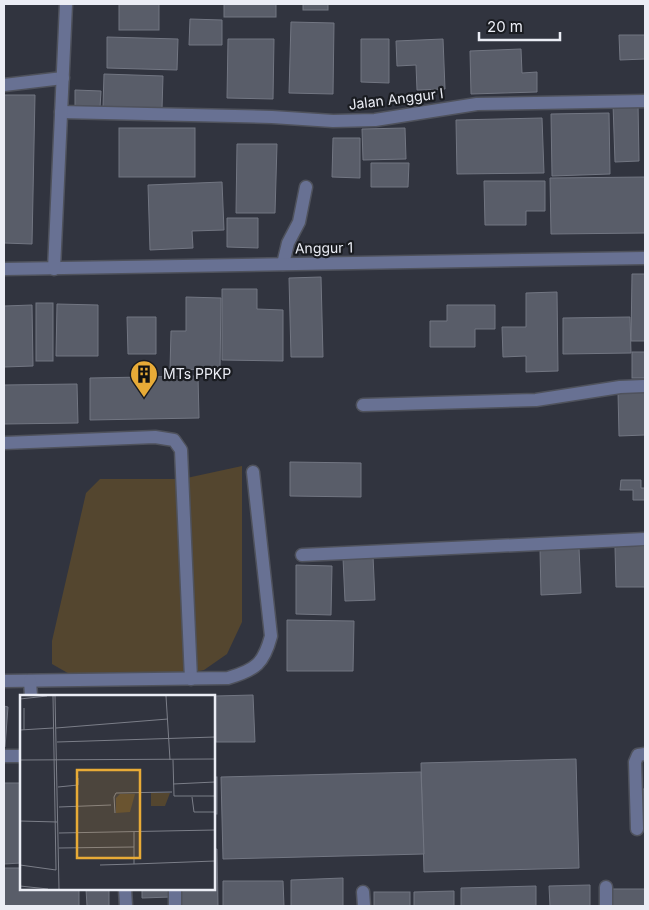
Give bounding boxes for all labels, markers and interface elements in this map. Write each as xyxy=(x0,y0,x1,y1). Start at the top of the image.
scale bar xyxy=(479,10,560,42)
text: 20 m xyxy=(487,17,523,36)
street label: Jalan Anggur I xyxy=(347,84,444,113)
street label: Anggur 1 xyxy=(295,238,353,257)
building icon: MTs PPKP xyxy=(129,359,159,398)
place label: MTs PPKP xyxy=(163,365,231,382)
inset map xyxy=(20,695,215,890)

